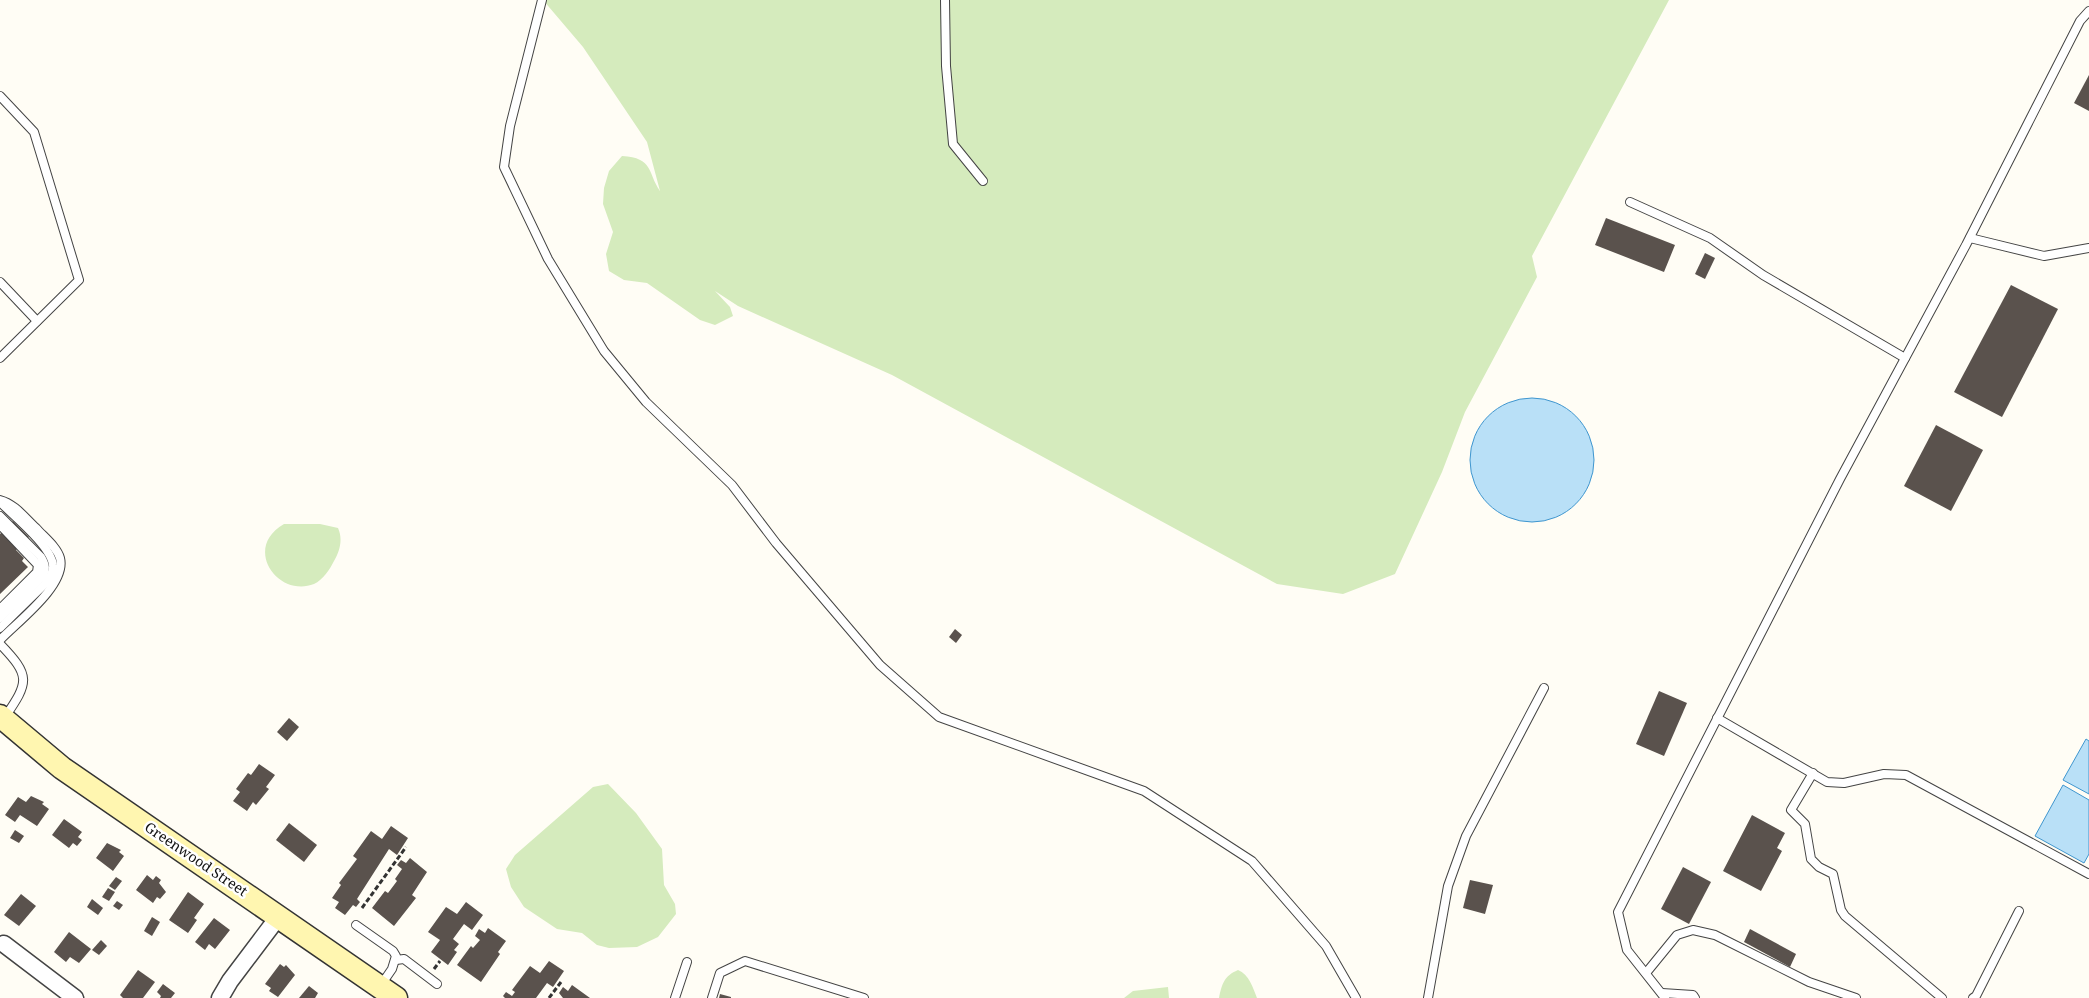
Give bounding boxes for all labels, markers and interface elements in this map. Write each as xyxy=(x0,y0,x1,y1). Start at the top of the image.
street label: Greenwood Street xyxy=(141,817,251,900)

